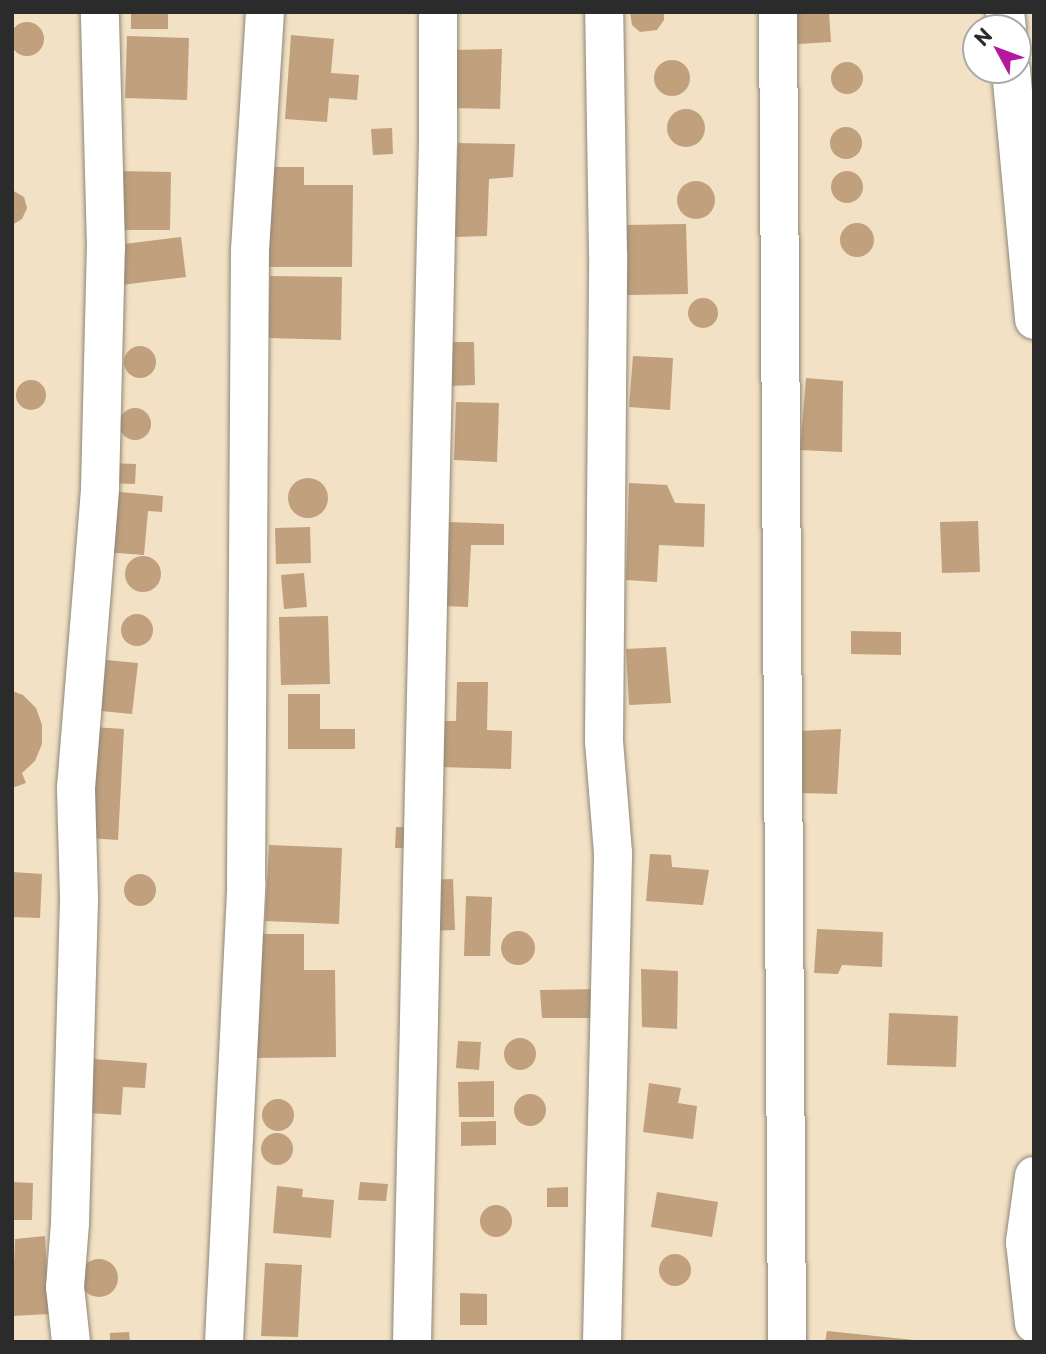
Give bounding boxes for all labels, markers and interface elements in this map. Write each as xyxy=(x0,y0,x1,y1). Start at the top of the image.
north arrow xyxy=(962,14,1032,84)
text: N xyxy=(967,22,998,51)

